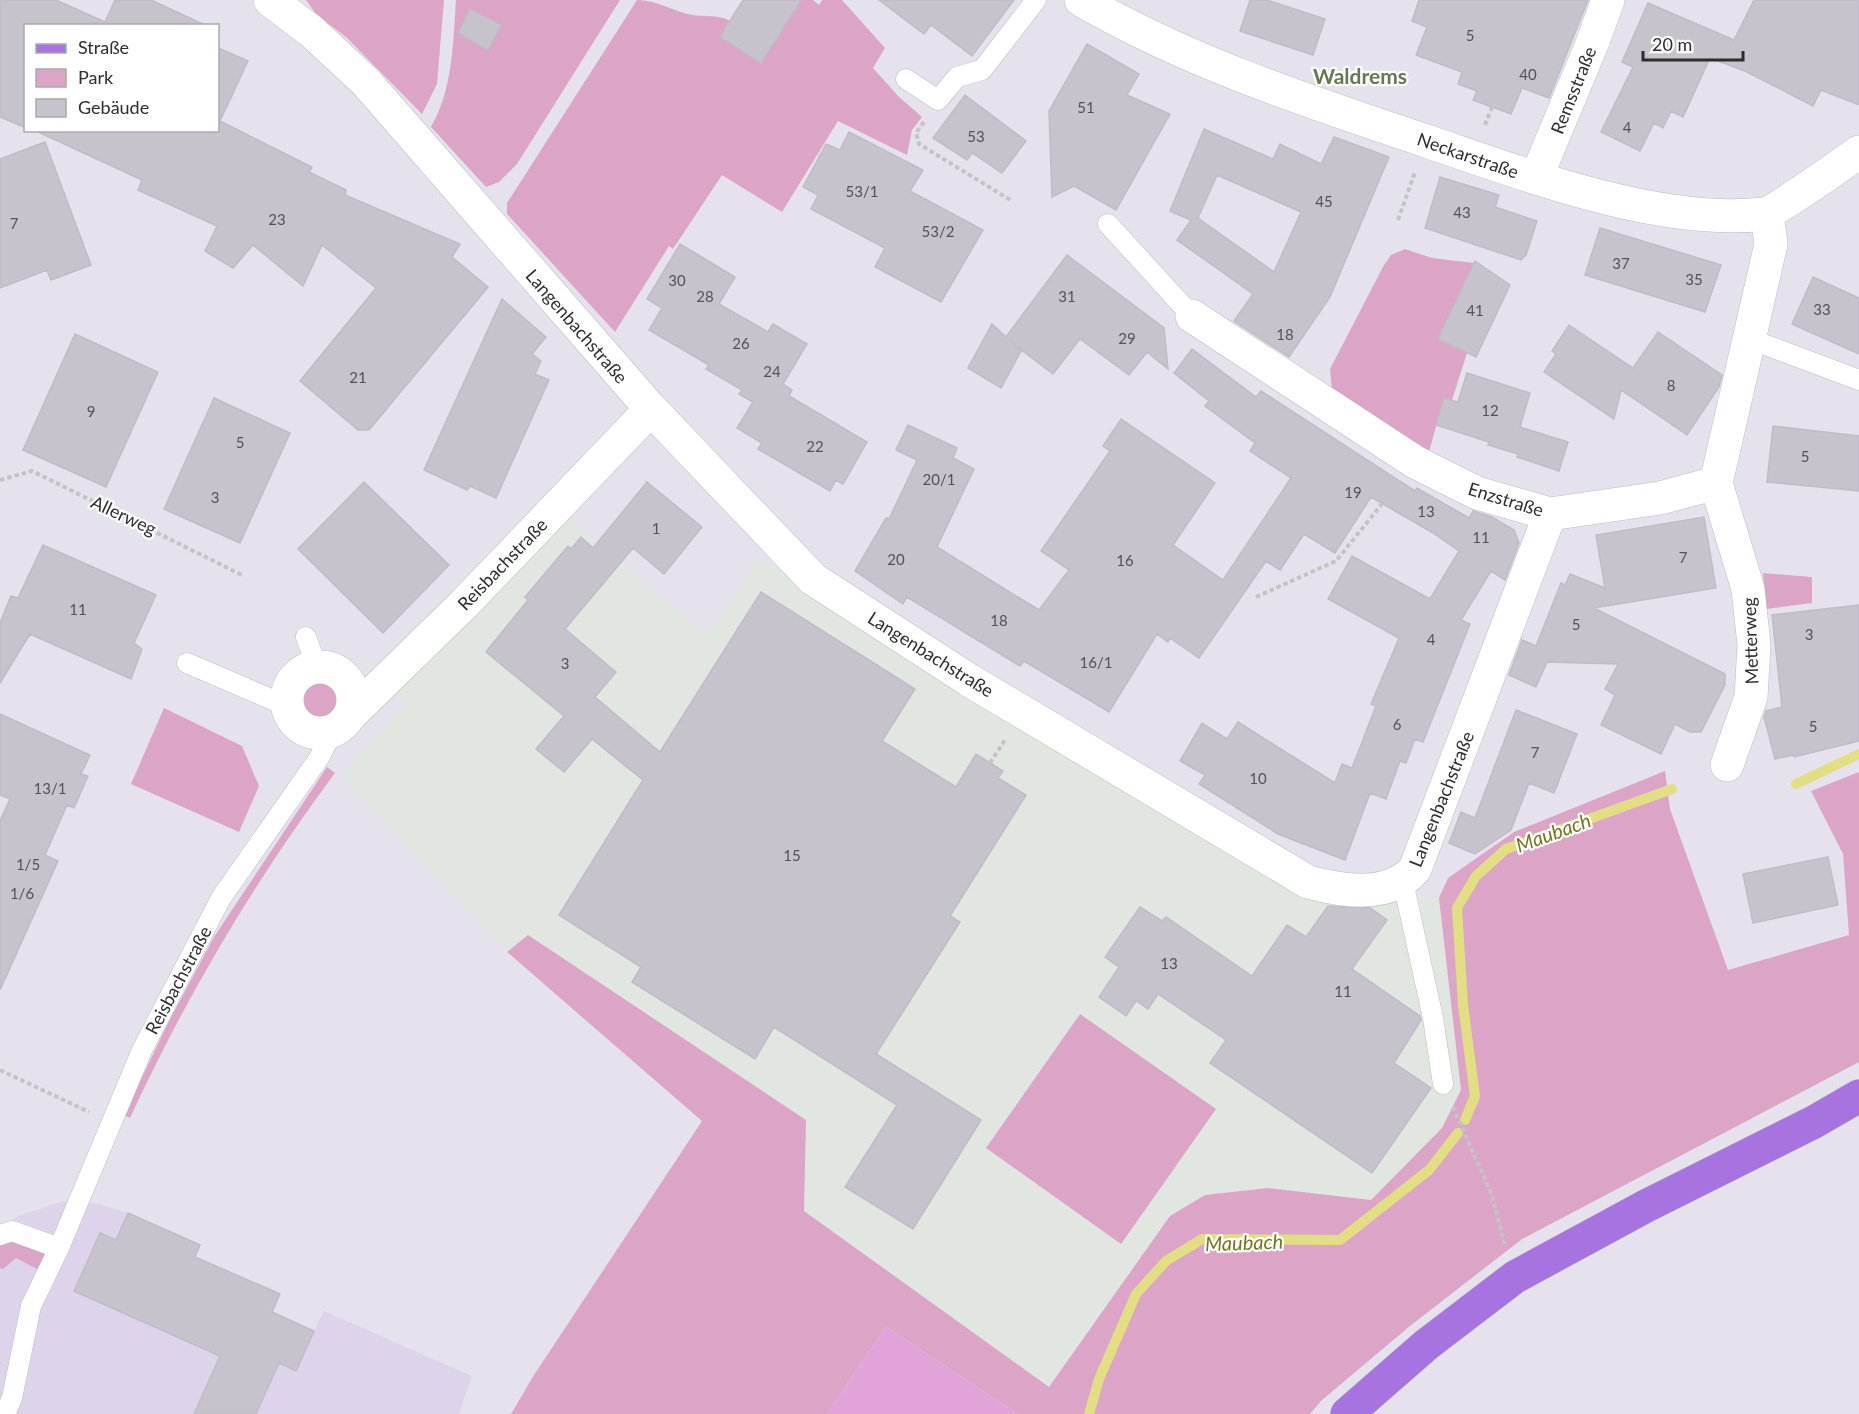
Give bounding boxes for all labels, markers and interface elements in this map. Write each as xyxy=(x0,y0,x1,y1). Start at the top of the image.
legend xyxy=(24,24,219,132)
scale bar xyxy=(1643,24,1744,62)
house number: 5 xyxy=(1466,26,1474,44)
text: 20 m xyxy=(1652,33,1692,55)
text: Straße xyxy=(78,36,129,58)
street label: Remsstraße xyxy=(1546,43,1600,137)
district label: Waldrems xyxy=(1313,63,1407,88)
house number: 40 xyxy=(1519,65,1537,83)
text: Park xyxy=(78,66,114,88)
text: Gebäude xyxy=(78,96,149,118)
house number: 51 xyxy=(1077,98,1095,116)
house number: 4 xyxy=(1623,118,1632,136)
house number: 53 xyxy=(967,127,985,145)
street label: Neckarstraße xyxy=(1414,127,1522,183)
house number: 53/1 xyxy=(846,182,878,200)
house number: 45 xyxy=(1315,192,1333,210)
house number: 43 xyxy=(1453,203,1471,221)
house number: 23 xyxy=(268,210,286,228)
house number: 7 xyxy=(10,214,19,232)
house number: 53/2 xyxy=(922,222,954,240)
house number: 37 xyxy=(1612,254,1630,272)
street label: Langenbachstraße xyxy=(521,264,633,388)
house number: 35 xyxy=(1685,270,1703,288)
house number: 30 xyxy=(668,271,686,289)
house number: 28 xyxy=(696,287,714,305)
house number: 31 xyxy=(1058,287,1076,305)
house number: 33 xyxy=(1813,300,1831,318)
house number: 41 xyxy=(1466,301,1484,319)
house number: 18 xyxy=(1276,325,1294,343)
house number: 29 xyxy=(1118,329,1136,347)
house number: 26 xyxy=(732,334,750,352)
house number: 24 xyxy=(763,362,781,380)
house number: 21 xyxy=(349,368,367,386)
house number: 8 xyxy=(1667,376,1675,394)
house number: 12 xyxy=(1481,401,1499,419)
house number: 9 xyxy=(87,402,95,420)
house number: 5 xyxy=(236,433,244,451)
house number: 22 xyxy=(806,437,824,455)
house number: 5 xyxy=(1801,447,1809,465)
house number: 20/1 xyxy=(923,470,955,488)
street label: Enzstraße xyxy=(1466,477,1546,521)
house number: 19 xyxy=(1344,483,1362,501)
house number: 3 xyxy=(211,488,219,506)
street label: Allerweg xyxy=(88,490,160,540)
house number: 13 xyxy=(1417,502,1435,520)
street label: Reisbachstraße xyxy=(453,513,551,615)
house number: 1 xyxy=(652,519,660,537)
house number: 11 xyxy=(1472,528,1490,546)
house number: 7 xyxy=(1679,548,1688,566)
house number: 20 xyxy=(887,550,905,568)
house number: 16 xyxy=(1116,551,1134,569)
street label: Metterweg xyxy=(1737,597,1763,685)
house number: 11 xyxy=(69,600,87,618)
street label: Langenbachstraße xyxy=(864,606,998,702)
house number: 18 xyxy=(990,611,1008,629)
house number: 5 xyxy=(1572,615,1580,633)
house number: 3 xyxy=(1805,625,1813,643)
house number: 4 xyxy=(1427,630,1436,648)
house number: 16/1 xyxy=(1080,653,1112,671)
house number: 3 xyxy=(561,654,569,672)
house number: 6 xyxy=(1393,715,1402,733)
house number: 5 xyxy=(1809,717,1817,735)
street label: Langenbachstraße xyxy=(1404,728,1478,870)
house number: 7 xyxy=(1531,743,1540,761)
house number: 10 xyxy=(1249,769,1267,787)
house number: 13/1 xyxy=(34,779,66,797)
water label: Maubach xyxy=(1512,807,1594,857)
house number: 15 xyxy=(783,846,801,864)
house number: 1/5 xyxy=(16,855,40,873)
house number: 1/6 xyxy=(10,884,34,902)
street label: Reisbachstraße xyxy=(140,922,216,1038)
house number: 13 xyxy=(1160,954,1178,972)
house number: 11 xyxy=(1334,982,1352,1000)
water label: Maubach xyxy=(1204,1229,1284,1255)

